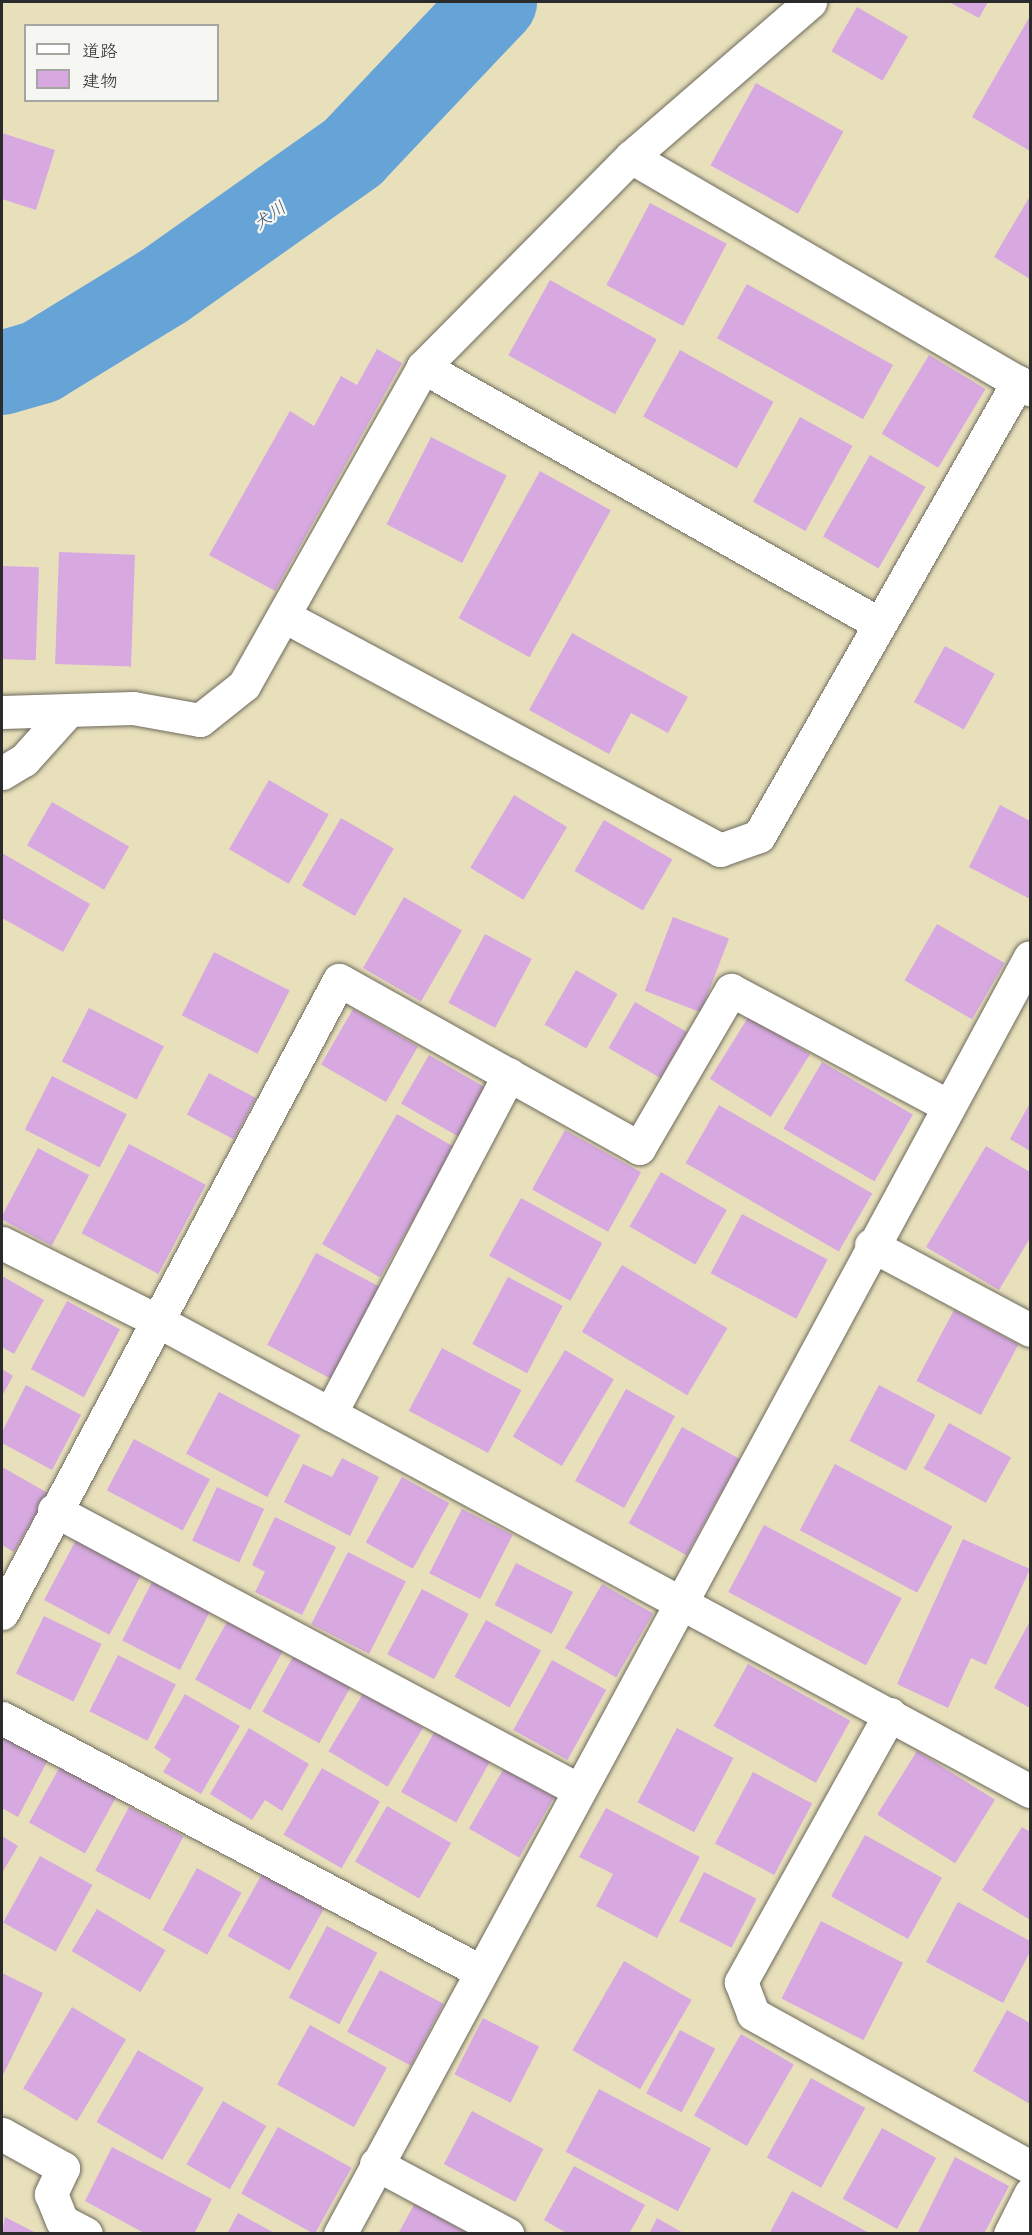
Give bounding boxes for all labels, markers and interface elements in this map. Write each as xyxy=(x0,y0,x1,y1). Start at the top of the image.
legend xyxy=(24,24,219,102)
text: 道路 xyxy=(82,36,118,63)
text: 建物 xyxy=(82,66,118,93)
water label: 犬川 xyxy=(248,196,290,234)

